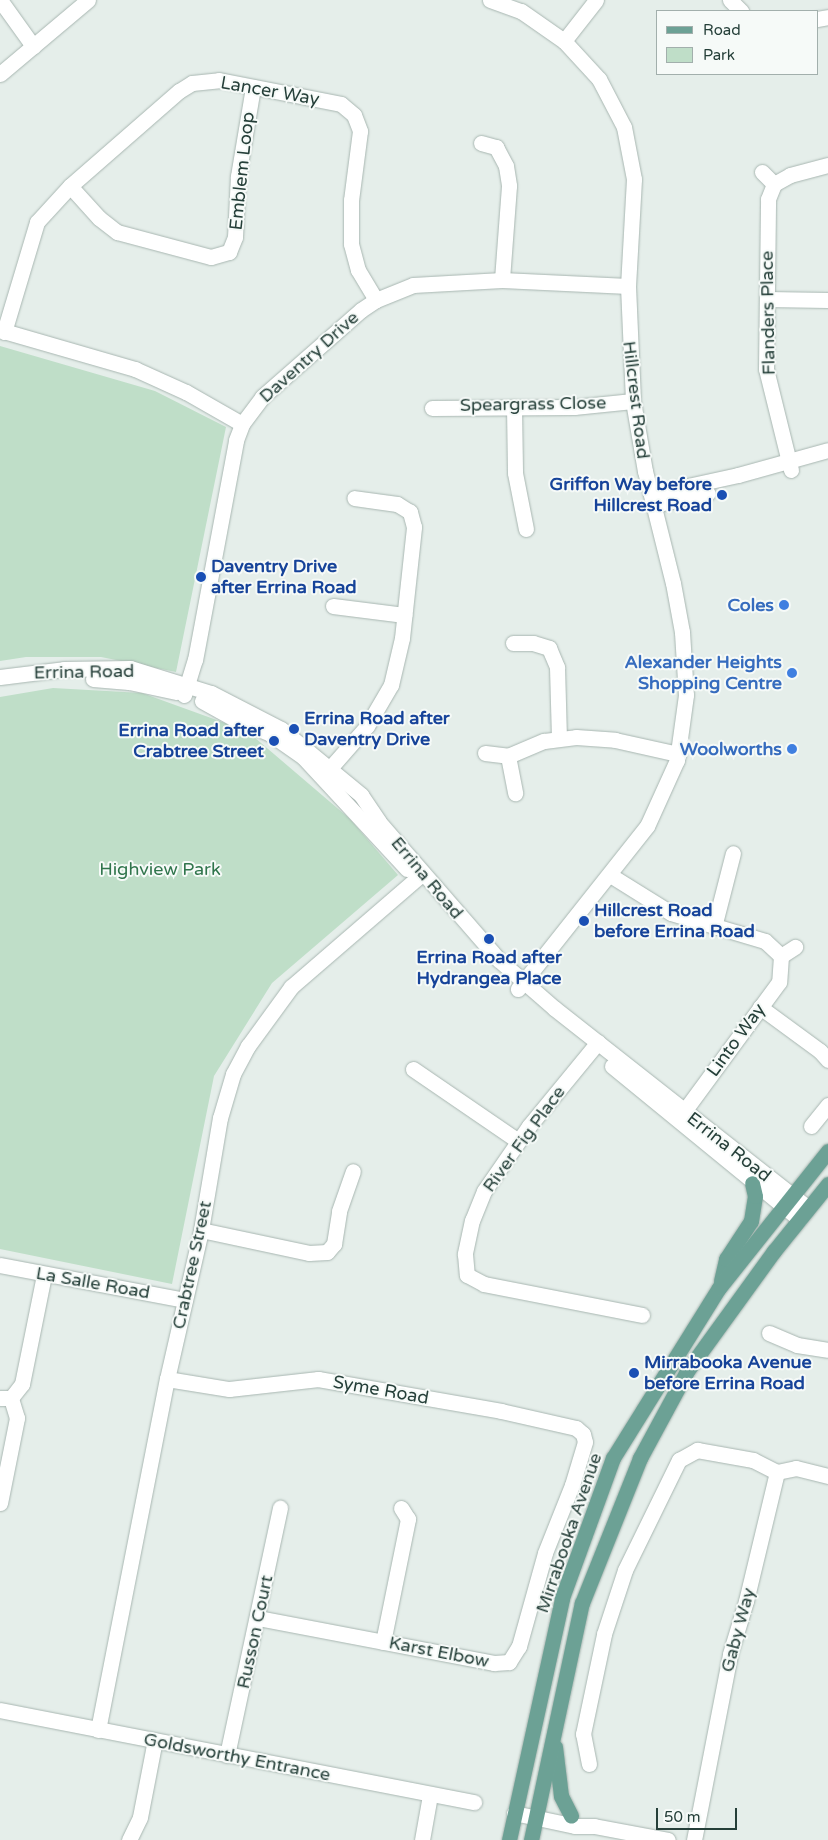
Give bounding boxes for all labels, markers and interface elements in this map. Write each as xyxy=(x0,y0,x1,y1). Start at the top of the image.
legend xyxy=(656,10,818,75)
text: Road xyxy=(703,21,741,39)
text: Park xyxy=(703,46,735,64)
street label: Lancer Way xyxy=(219,72,321,110)
street label: Emblem Loop xyxy=(225,111,259,231)
street label: Flanders Place xyxy=(756,251,780,375)
street label: Daventry Drive xyxy=(255,307,363,407)
street label: Hillcrest Road xyxy=(618,340,654,460)
street label: Speargrass Close xyxy=(460,392,606,416)
place label: Griffon Way before Hillcrest Road xyxy=(550,474,712,516)
marker: Griffon Way before Hillcrest Road xyxy=(716,489,728,501)
place label: Daventry Drive after Errina Road xyxy=(211,556,357,598)
marker: Daventry Drive after Errina Road xyxy=(195,571,207,583)
place label: Coles xyxy=(728,594,774,616)
marker: Coles xyxy=(778,599,790,611)
place label: Alexander Heights Shopping Centre xyxy=(625,652,782,694)
street label: Errina Road xyxy=(34,660,134,684)
marker: Alexander Heights Shopping Centre xyxy=(786,667,798,679)
place label: Errina Road after Daventry Drive xyxy=(304,708,450,751)
place label: Errina Road after Crabtree Street xyxy=(118,720,264,762)
marker: Errina Road after Daventry Drive xyxy=(288,723,300,735)
marker: Errina Road after Crabtree Street xyxy=(268,735,280,747)
place label: Woolworths xyxy=(680,738,782,760)
marker: Woolworths xyxy=(786,743,798,755)
street label: Errina Road xyxy=(386,833,468,923)
park label: Highview Park xyxy=(99,858,221,880)
place label: Hillcrest Road before Errina Road xyxy=(594,900,755,942)
marker: Hillcrest Road before Errina Road xyxy=(578,915,590,927)
marker: Errina Road after Hydrangea Place xyxy=(483,933,495,945)
place label: Errina Road after Hydrangea Place xyxy=(416,947,562,990)
street label: Linto Way xyxy=(702,999,770,1081)
street label: River Fig Place xyxy=(478,1082,570,1196)
street label: Errina Road xyxy=(683,1108,775,1186)
street label: Crabtree Street xyxy=(168,1199,216,1331)
street label: La Salle Road xyxy=(34,1262,152,1304)
place label: Mirrabooka Avenue before Errina Road xyxy=(644,1352,812,1395)
marker: Mirrabooka Avenue before Errina Road xyxy=(628,1367,640,1379)
street label: Syme Road xyxy=(331,1371,431,1409)
street label: Mirrabooka Avenue xyxy=(531,1450,607,1616)
street label: Russon Court xyxy=(232,1573,278,1691)
street label: Gaby Way xyxy=(716,1585,760,1675)
street label: Karst Elbow xyxy=(387,1632,491,1672)
street label: Goldsworthy Entrance xyxy=(142,1728,332,1786)
scale bar xyxy=(658,1798,739,1830)
text: 50 m xyxy=(664,1808,701,1826)

